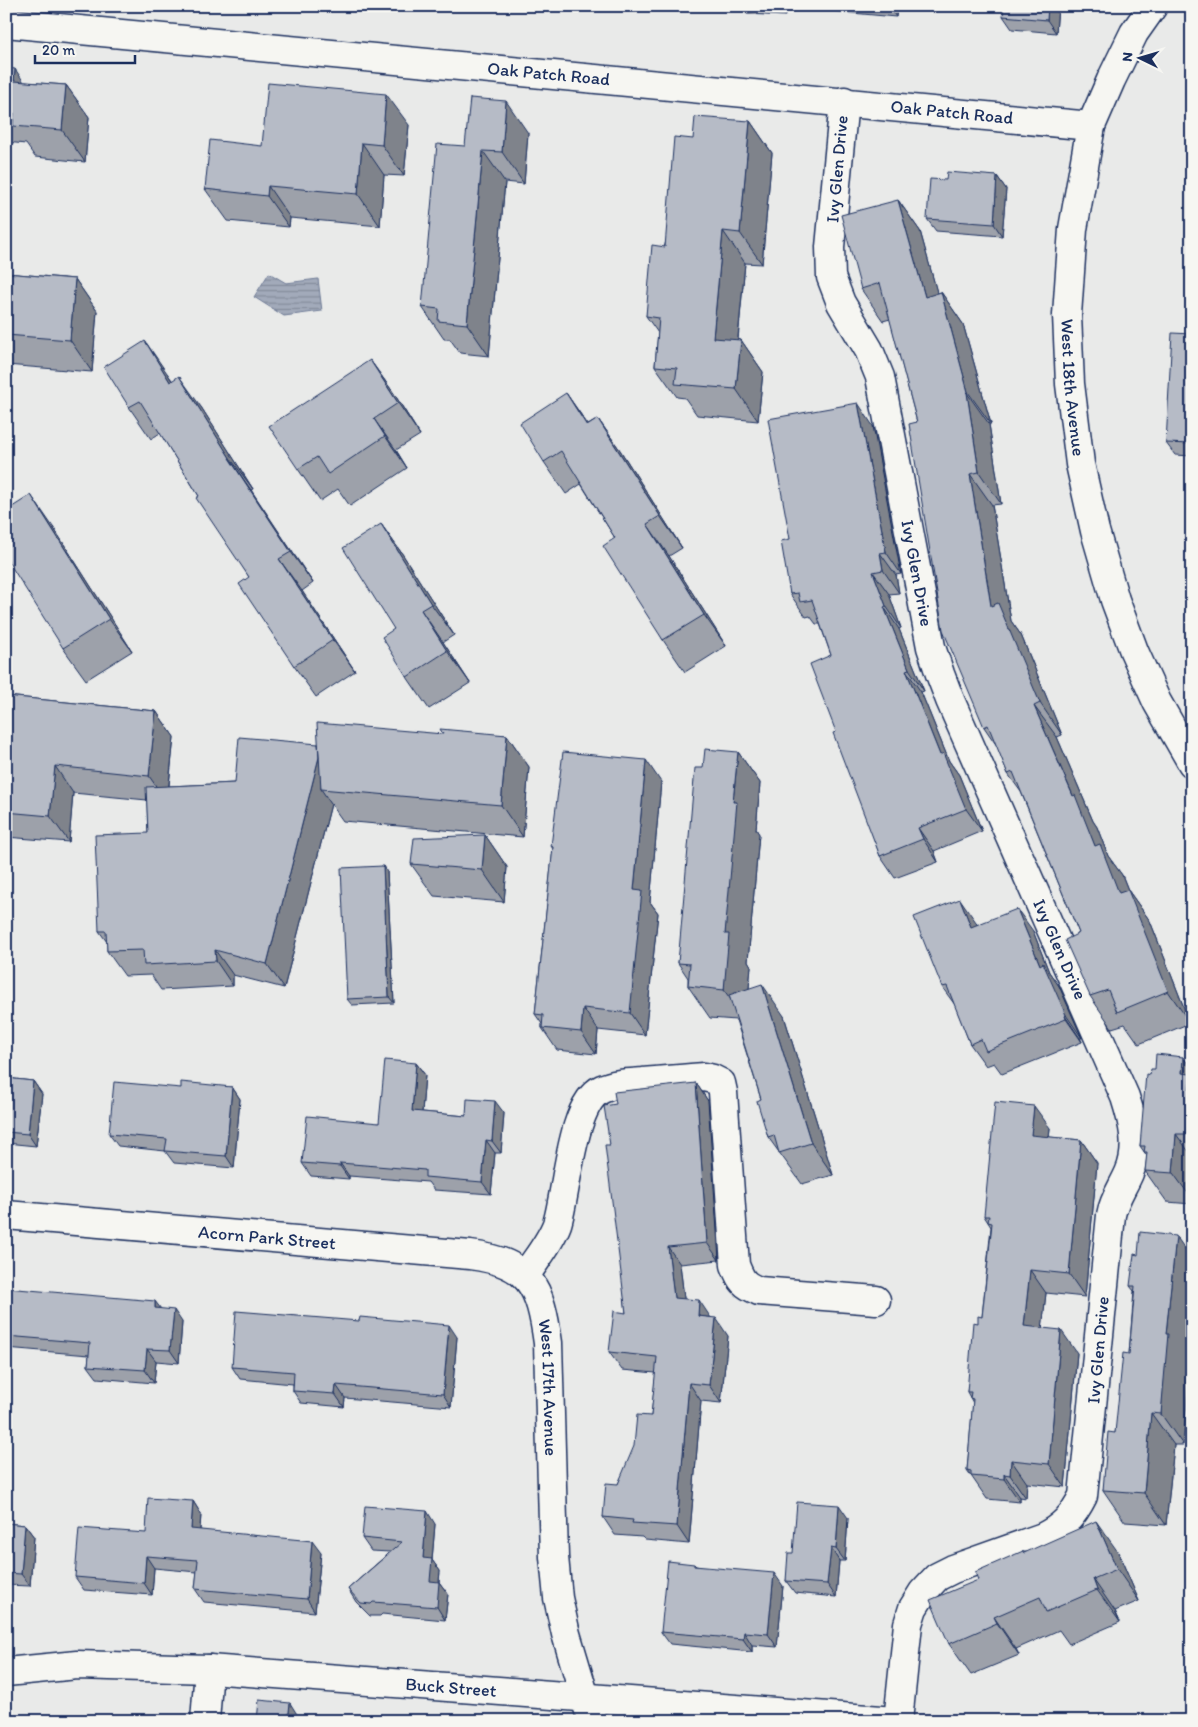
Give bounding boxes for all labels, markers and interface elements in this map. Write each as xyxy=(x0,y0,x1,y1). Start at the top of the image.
scale bar xyxy=(35,32,135,64)
north arrow xyxy=(1116,32,1166,82)
text: 20 m xyxy=(42,41,76,59)
text: N xyxy=(1119,51,1136,62)
street label: Oak Patch Road xyxy=(486,57,611,90)
street label: Oak Patch Road xyxy=(890,95,1015,129)
street label: Ivy Glen Drive xyxy=(821,114,853,224)
street label: West 18th Avenue xyxy=(1056,318,1090,458)
street label: Ivy Glen Drive xyxy=(896,518,938,628)
street label: Ivy Glen Drive xyxy=(1028,896,1092,1003)
street label: Acorn Park Street xyxy=(197,1221,337,1254)
street label: Ivy Glen Drive xyxy=(1082,1295,1114,1405)
street label: West 17th Avenue xyxy=(533,1317,562,1456)
street label: Buck Street xyxy=(405,1673,497,1702)

